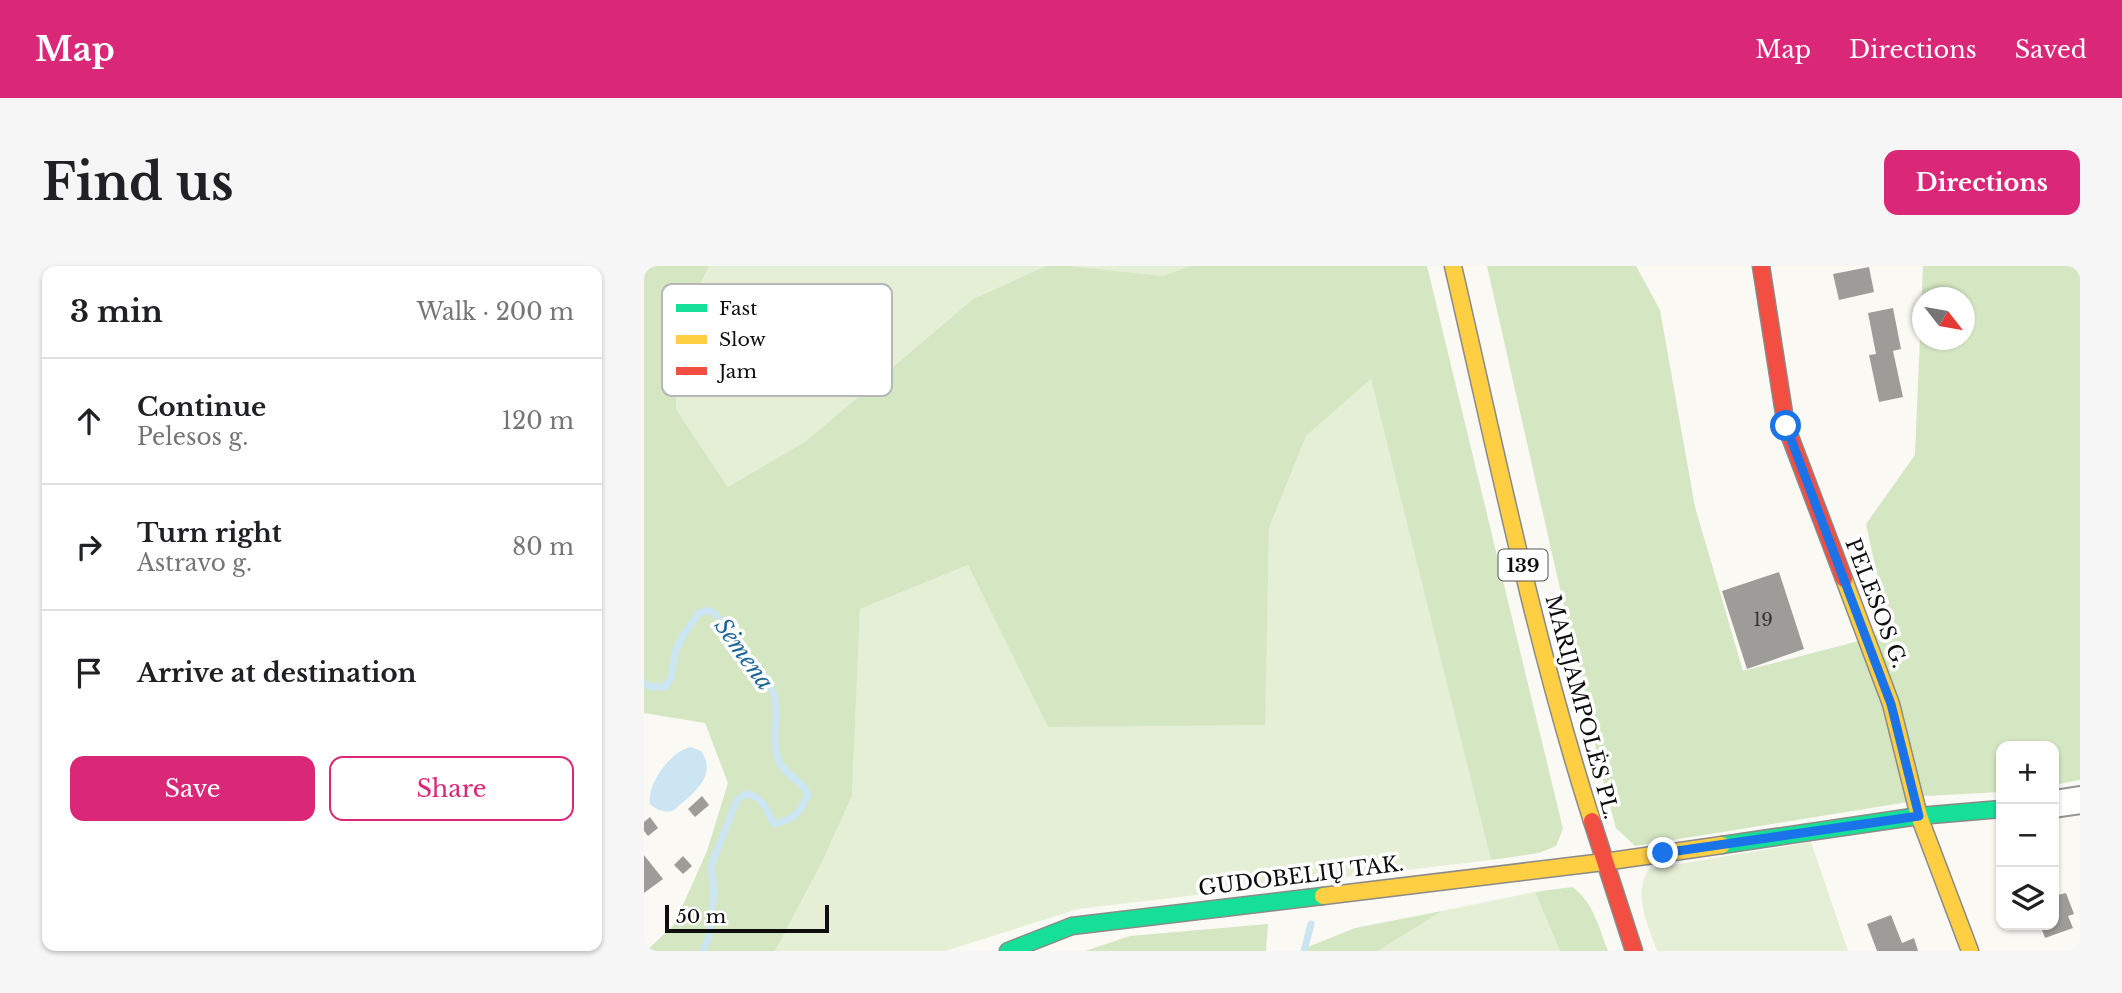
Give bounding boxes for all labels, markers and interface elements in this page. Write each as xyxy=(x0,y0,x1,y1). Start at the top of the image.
text: Map xyxy=(35,29,115,70)
text: Map xyxy=(1755,35,1811,64)
text: Directions xyxy=(1849,35,1977,64)
text: Saved xyxy=(2015,35,2087,64)
button: Directions xyxy=(1884,150,2080,215)
text: Find us xyxy=(42,152,234,213)
legend xyxy=(662,284,892,396)
north arrow xyxy=(1912,287,1975,350)
text: 3 min xyxy=(70,293,163,330)
text: Fast xyxy=(719,297,758,320)
text: Walk · 200 m xyxy=(417,298,574,326)
text: Slow xyxy=(719,328,766,351)
text: Jam xyxy=(716,360,757,383)
text: Continue xyxy=(137,391,266,423)
icon: ahead xyxy=(70,402,108,440)
text: 120 m xyxy=(502,407,574,435)
route start xyxy=(1770,410,1801,441)
text: Pelesos g. xyxy=(137,423,248,451)
text: Turn right xyxy=(137,517,282,549)
icon: right xyxy=(70,528,108,566)
text: 80 m xyxy=(512,533,574,561)
street label: PELESOS G. xyxy=(1839,534,1913,672)
text: Astravo g. xyxy=(137,549,252,577)
road number: 139 xyxy=(1498,550,1547,580)
street label: MARIJAMPOLĖS PL. xyxy=(1540,592,1624,822)
house number: 19 xyxy=(1753,609,1773,631)
water label: Sėmena xyxy=(709,613,779,695)
icon: arrive xyxy=(70,654,108,692)
text: Arrive at destination xyxy=(137,657,417,689)
map controls xyxy=(1996,741,2059,930)
button: + xyxy=(1996,741,2059,804)
button: Save xyxy=(70,756,315,821)
button: Share xyxy=(329,756,574,821)
button: − xyxy=(1996,804,2059,867)
route end xyxy=(1647,837,1678,868)
street label: GUDOBELIŲ TAK. xyxy=(1197,851,1405,901)
button: layers xyxy=(1996,867,2059,930)
scale bar xyxy=(665,902,830,934)
text: 50 m xyxy=(676,905,726,928)

